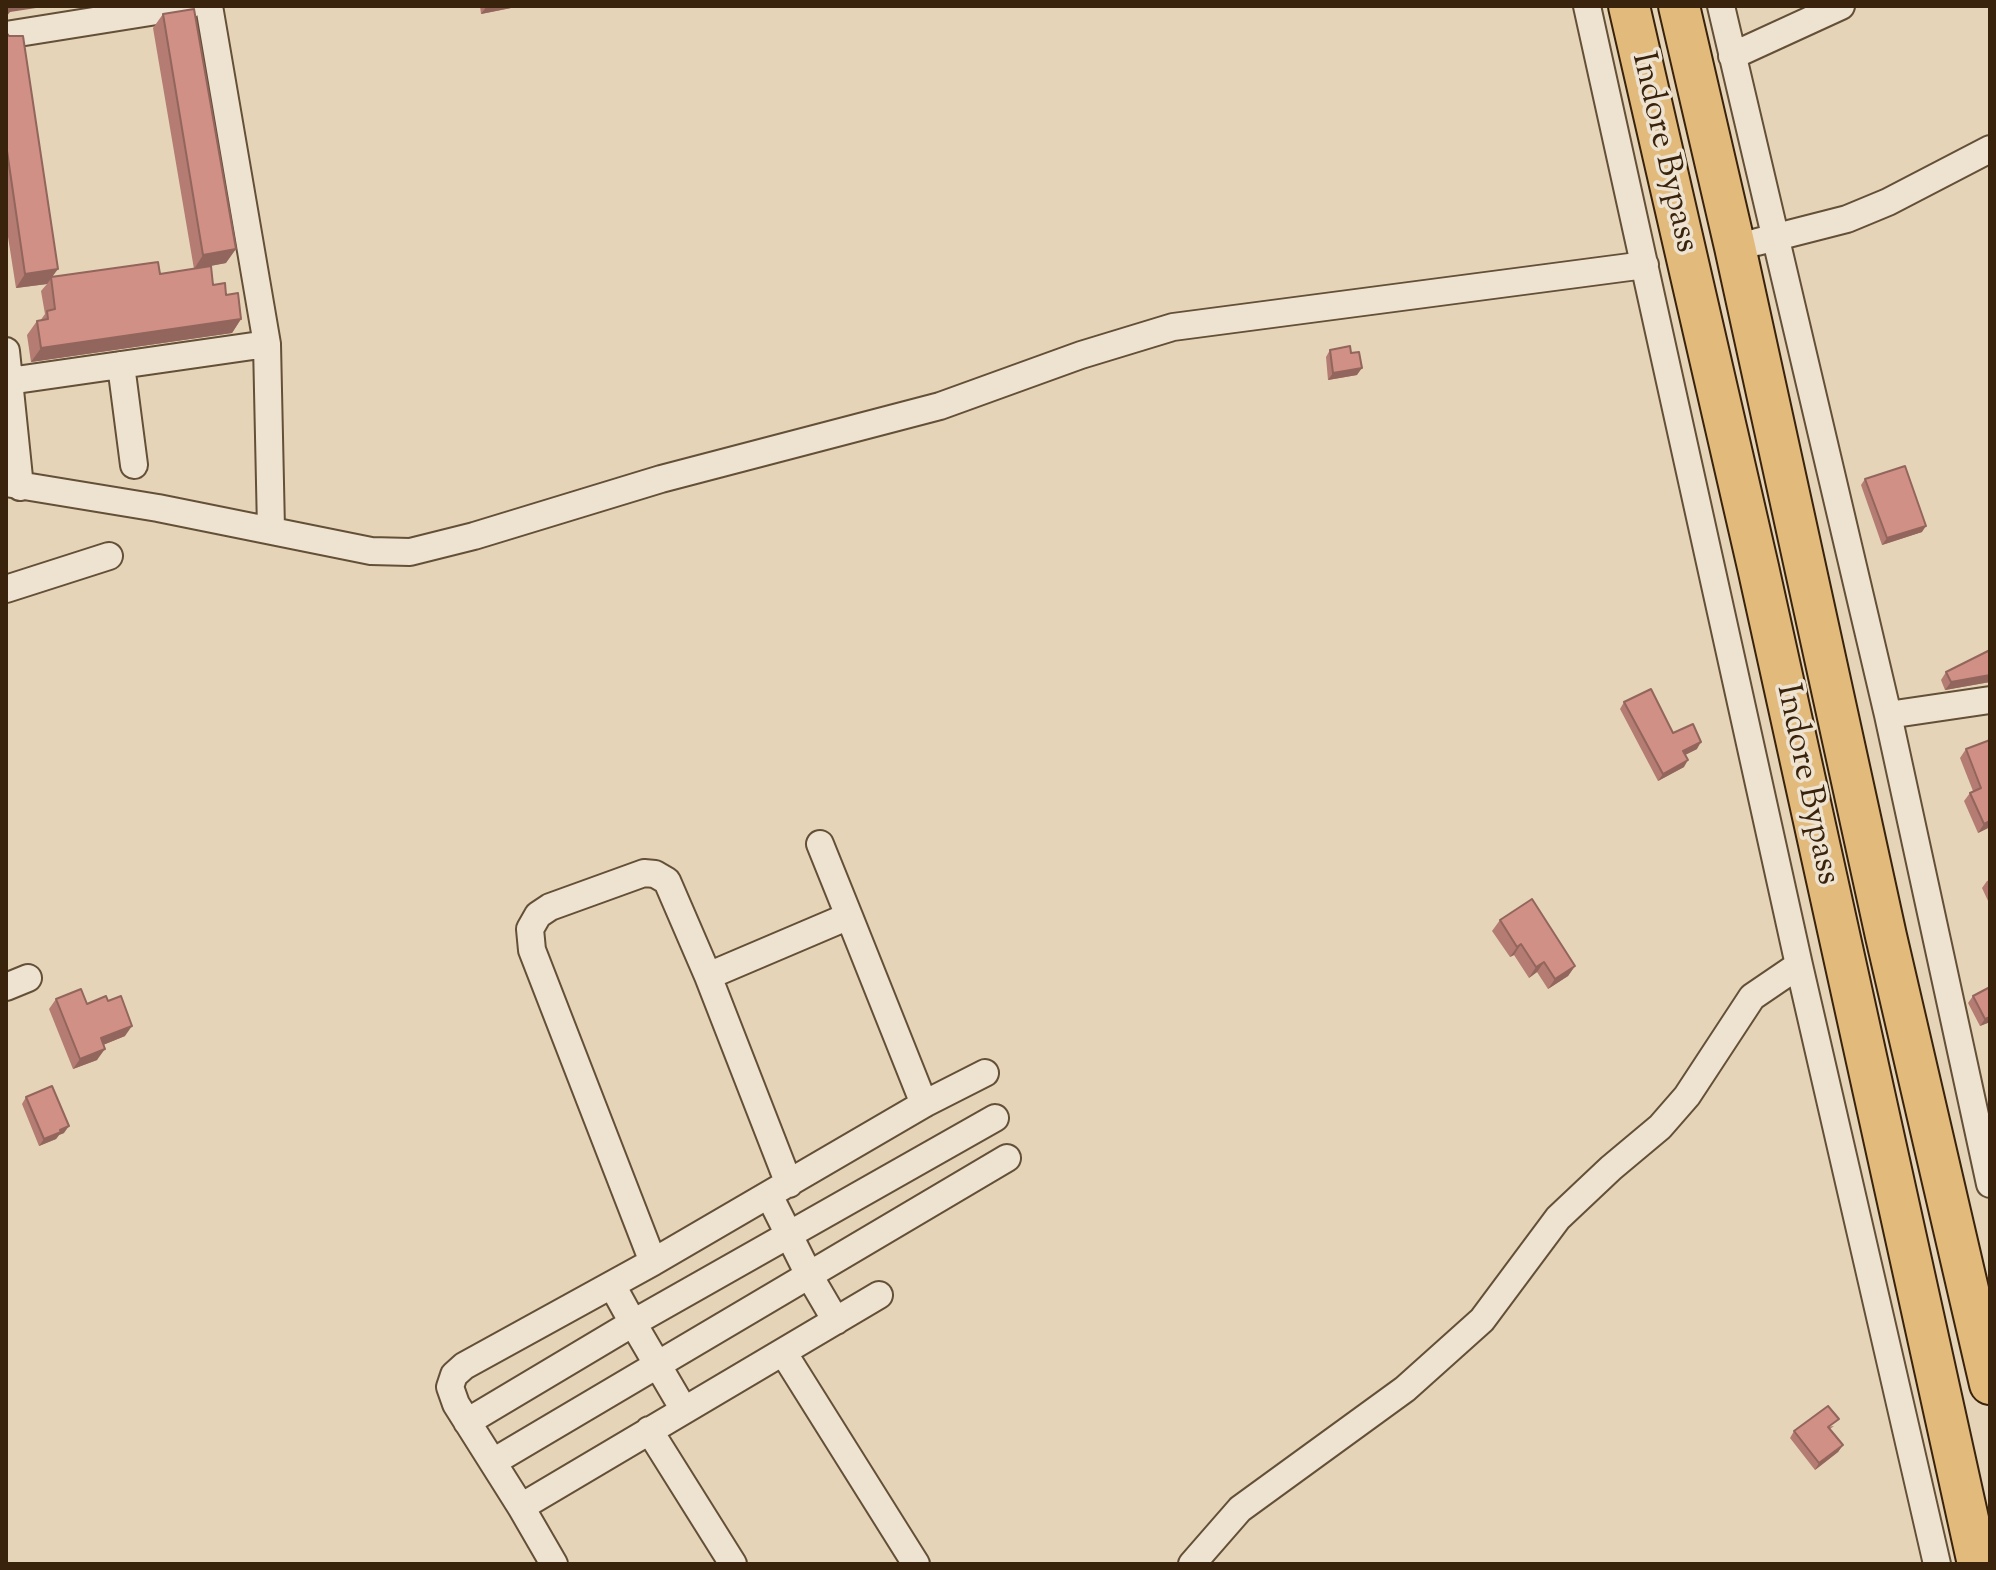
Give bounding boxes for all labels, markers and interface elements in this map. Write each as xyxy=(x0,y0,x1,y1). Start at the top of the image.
street label: Indore Bypass xyxy=(1619,49,1705,257)
street label: Indore Bypass xyxy=(1764,681,1846,889)

